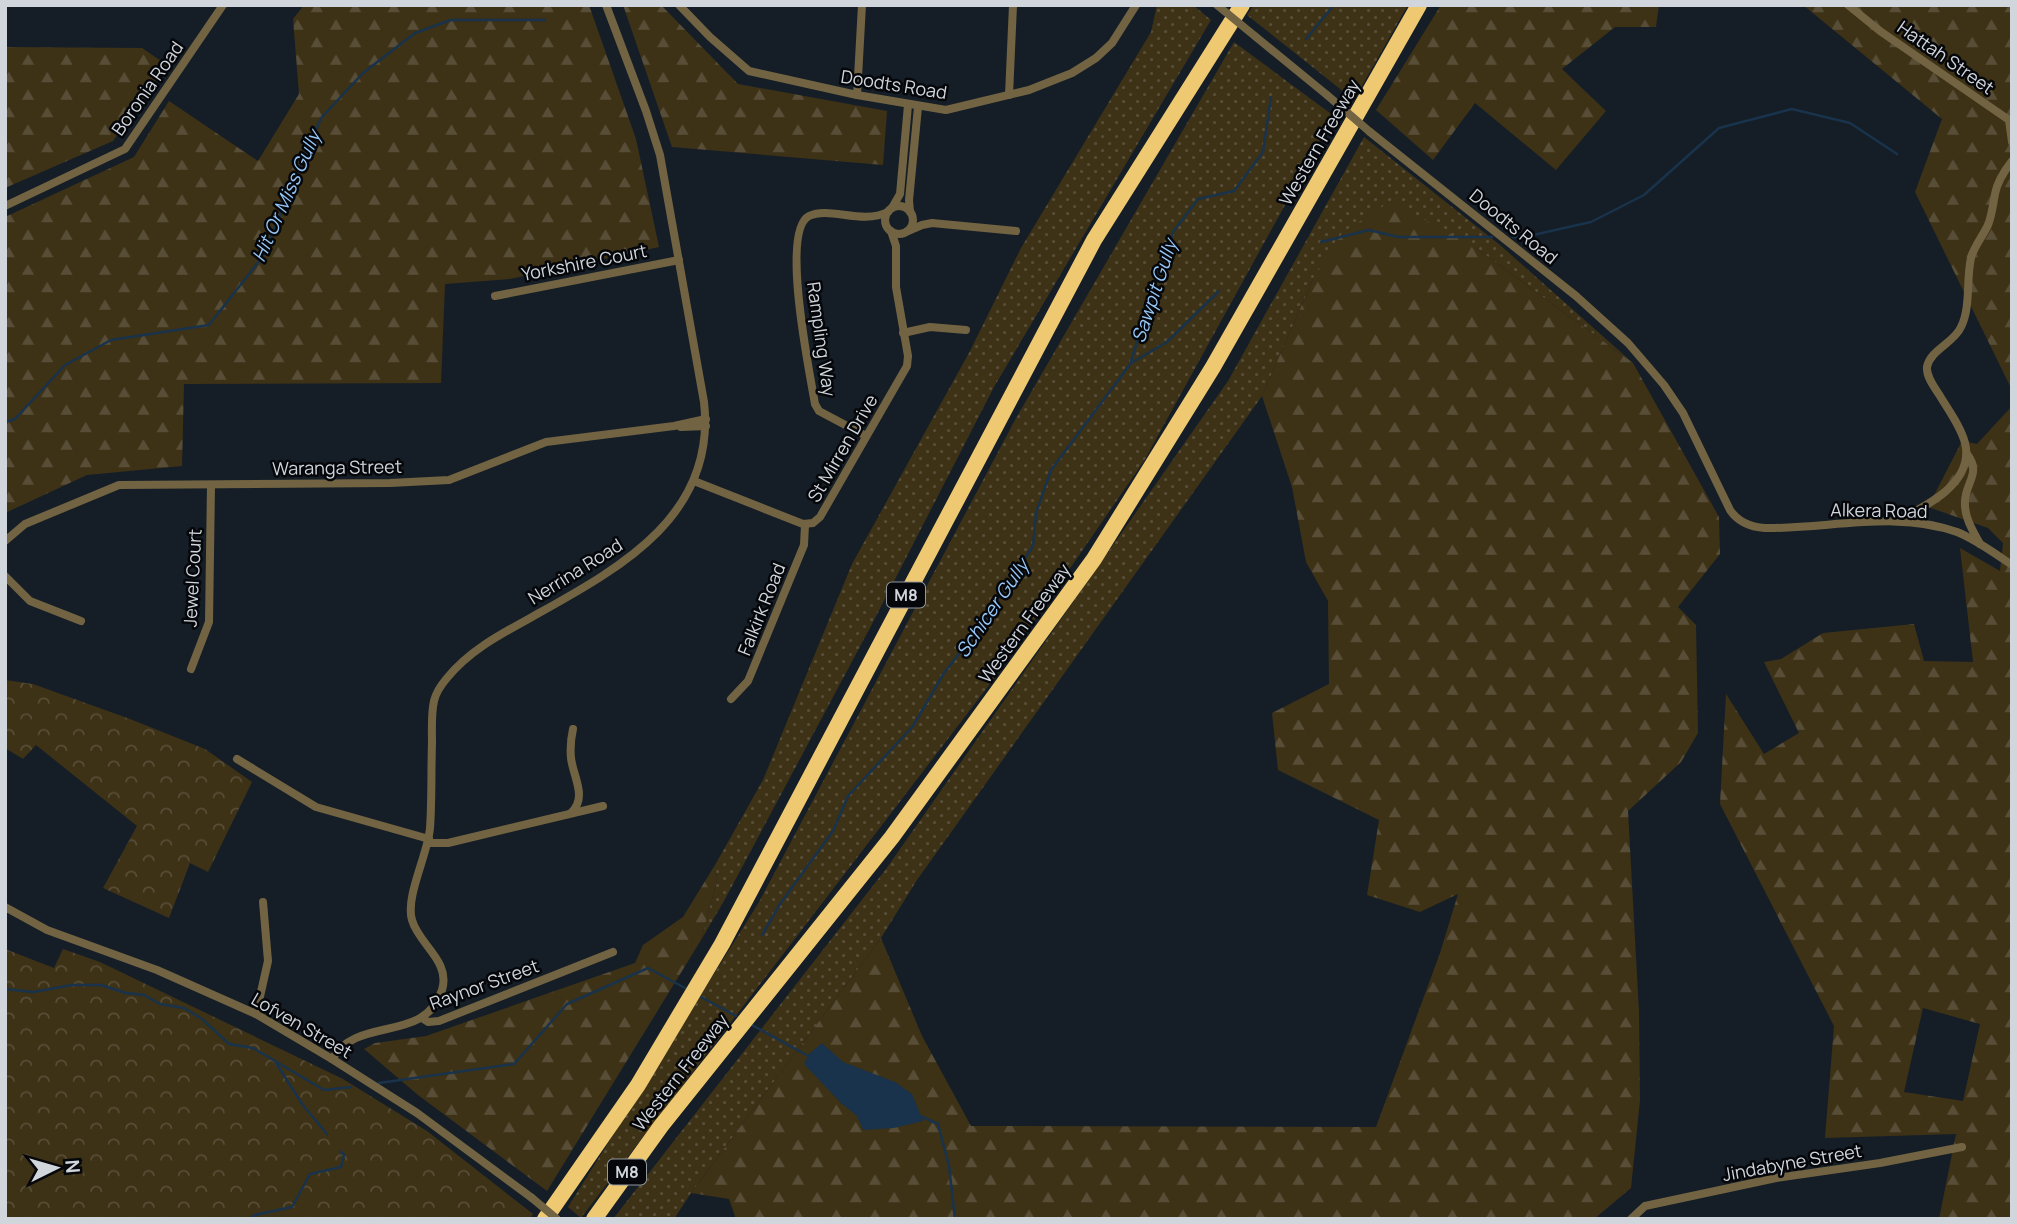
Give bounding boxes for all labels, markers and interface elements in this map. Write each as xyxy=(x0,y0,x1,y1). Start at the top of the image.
street label: Hattah Street xyxy=(1893,15,1999,99)
street label: Boronia Road xyxy=(106,36,188,140)
street label: Doodts Road xyxy=(839,64,949,104)
street label: Western Freeway xyxy=(1273,74,1365,210)
water label: Hit Or Miss Gully xyxy=(245,124,328,266)
street label: Doodts Road xyxy=(1465,183,1563,269)
water label: Sawpit Gully xyxy=(1125,233,1184,346)
street label: Yorkshire Court xyxy=(519,238,649,286)
street label: Rampling Way xyxy=(802,280,842,398)
street label: St Mirren Drive xyxy=(801,390,883,506)
street label: Waranga Street xyxy=(272,454,402,480)
street label: Alkera Road xyxy=(1830,497,1928,523)
street label: Jewel Court xyxy=(177,528,207,628)
street label: Nerrina Road xyxy=(523,532,627,610)
water label: Schicer Gully xyxy=(949,551,1036,662)
street label: Western Freeway xyxy=(973,558,1076,688)
street label: Falkirk Road xyxy=(732,559,790,659)
road number: M8 xyxy=(887,582,925,608)
street label: Raynor Street xyxy=(426,953,542,1015)
street label: Lofven Street xyxy=(247,987,357,1063)
street label: Western Freeway xyxy=(627,1008,734,1135)
north arrow xyxy=(21,1133,91,1203)
street label: Jindabyne Street xyxy=(1720,1138,1864,1186)
text: N xyxy=(59,1159,86,1174)
road number: M8 xyxy=(608,1160,646,1184)

